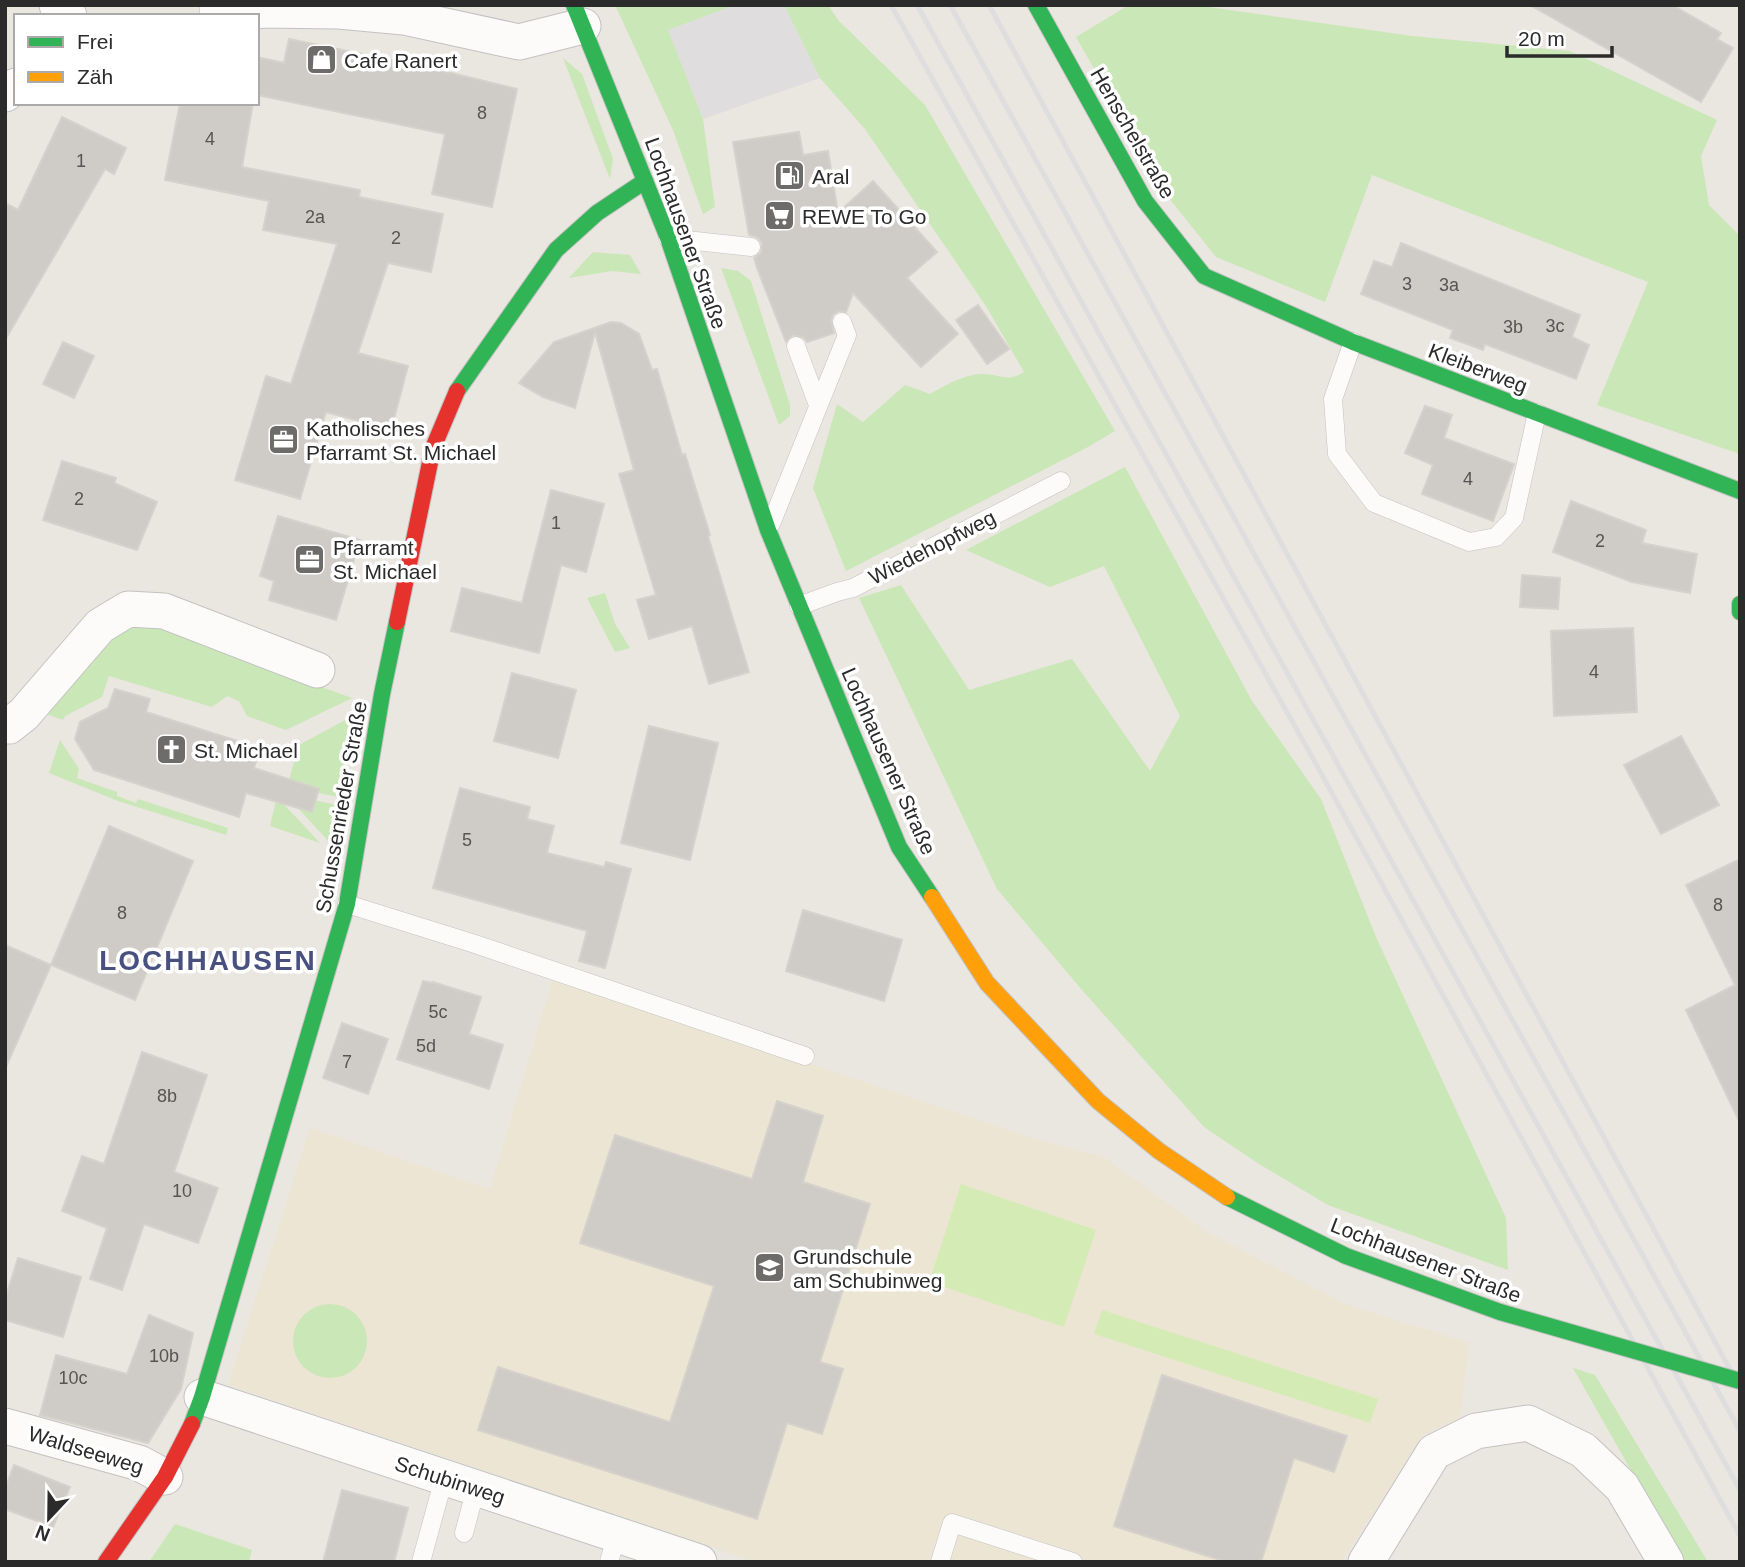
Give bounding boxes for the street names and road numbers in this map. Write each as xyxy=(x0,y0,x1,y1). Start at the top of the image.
street label: Henschelstraße xyxy=(1086,64,1180,202)
street label: Lochhausener Straße xyxy=(641,134,731,332)
street label: Kleiberweg xyxy=(1425,339,1531,397)
street label: Wiedehopfweg xyxy=(865,505,999,589)
street label: Lochhausener Straße xyxy=(837,664,941,858)
street label: Schussenrieder Straße xyxy=(311,699,371,915)
street label: Lochhausener Straße xyxy=(1328,1213,1524,1307)
street label: Waldseeweg xyxy=(26,1422,146,1478)
street label: Schubinweg xyxy=(392,1451,508,1509)

